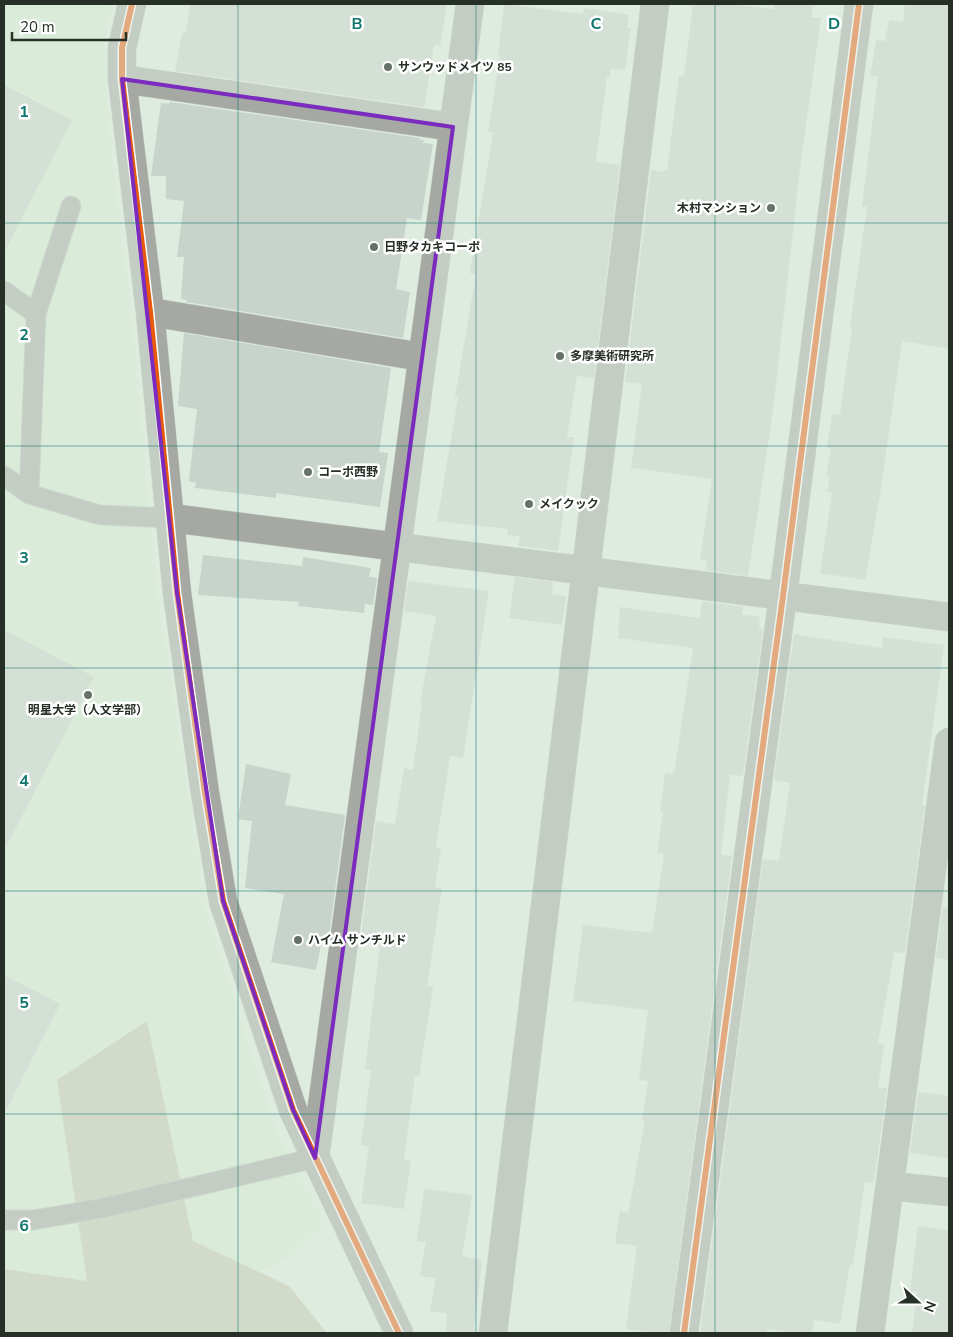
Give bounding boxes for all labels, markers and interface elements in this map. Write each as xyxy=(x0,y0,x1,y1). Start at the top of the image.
scale bar xyxy=(12,10,126,42)
text: B xyxy=(351,13,363,35)
text: C xyxy=(591,13,602,35)
text: D xyxy=(828,13,840,35)
text: 20 m xyxy=(20,17,55,37)
place label: サンウッドメイツ 85 xyxy=(398,59,512,75)
marker: サンウッドメイツ 85 xyxy=(382,61,394,73)
text: 1 xyxy=(19,101,29,123)
place label: 木村マンション xyxy=(677,200,761,216)
marker: 木村マンション xyxy=(765,202,777,214)
place label: 日野タカキコーポ xyxy=(384,239,480,255)
marker: 日野タカキコーポ xyxy=(368,241,380,253)
text: 2 xyxy=(19,324,29,346)
place label: 多摩美術研究所 xyxy=(570,348,654,364)
marker: 多摩美術研究所 xyxy=(554,350,566,362)
place label: コーポ西野 xyxy=(318,464,378,480)
marker: コーポ西野 xyxy=(302,466,314,478)
place label: メイクック xyxy=(539,496,599,512)
marker: メイクック xyxy=(523,498,535,510)
text: 3 xyxy=(19,547,29,569)
marker: 明星大学（人文学部） xyxy=(82,689,94,701)
place label: 明星大学（人文学部） xyxy=(28,702,148,718)
text: 4 xyxy=(19,770,29,792)
place label: ハイム サンチルド xyxy=(308,932,407,948)
marker: ハイム サンチルド xyxy=(292,934,304,946)
text: 5 xyxy=(19,992,29,1014)
text: 6 xyxy=(19,1215,29,1237)
north arrow xyxy=(893,1277,943,1327)
text: N xyxy=(919,1298,940,1315)

